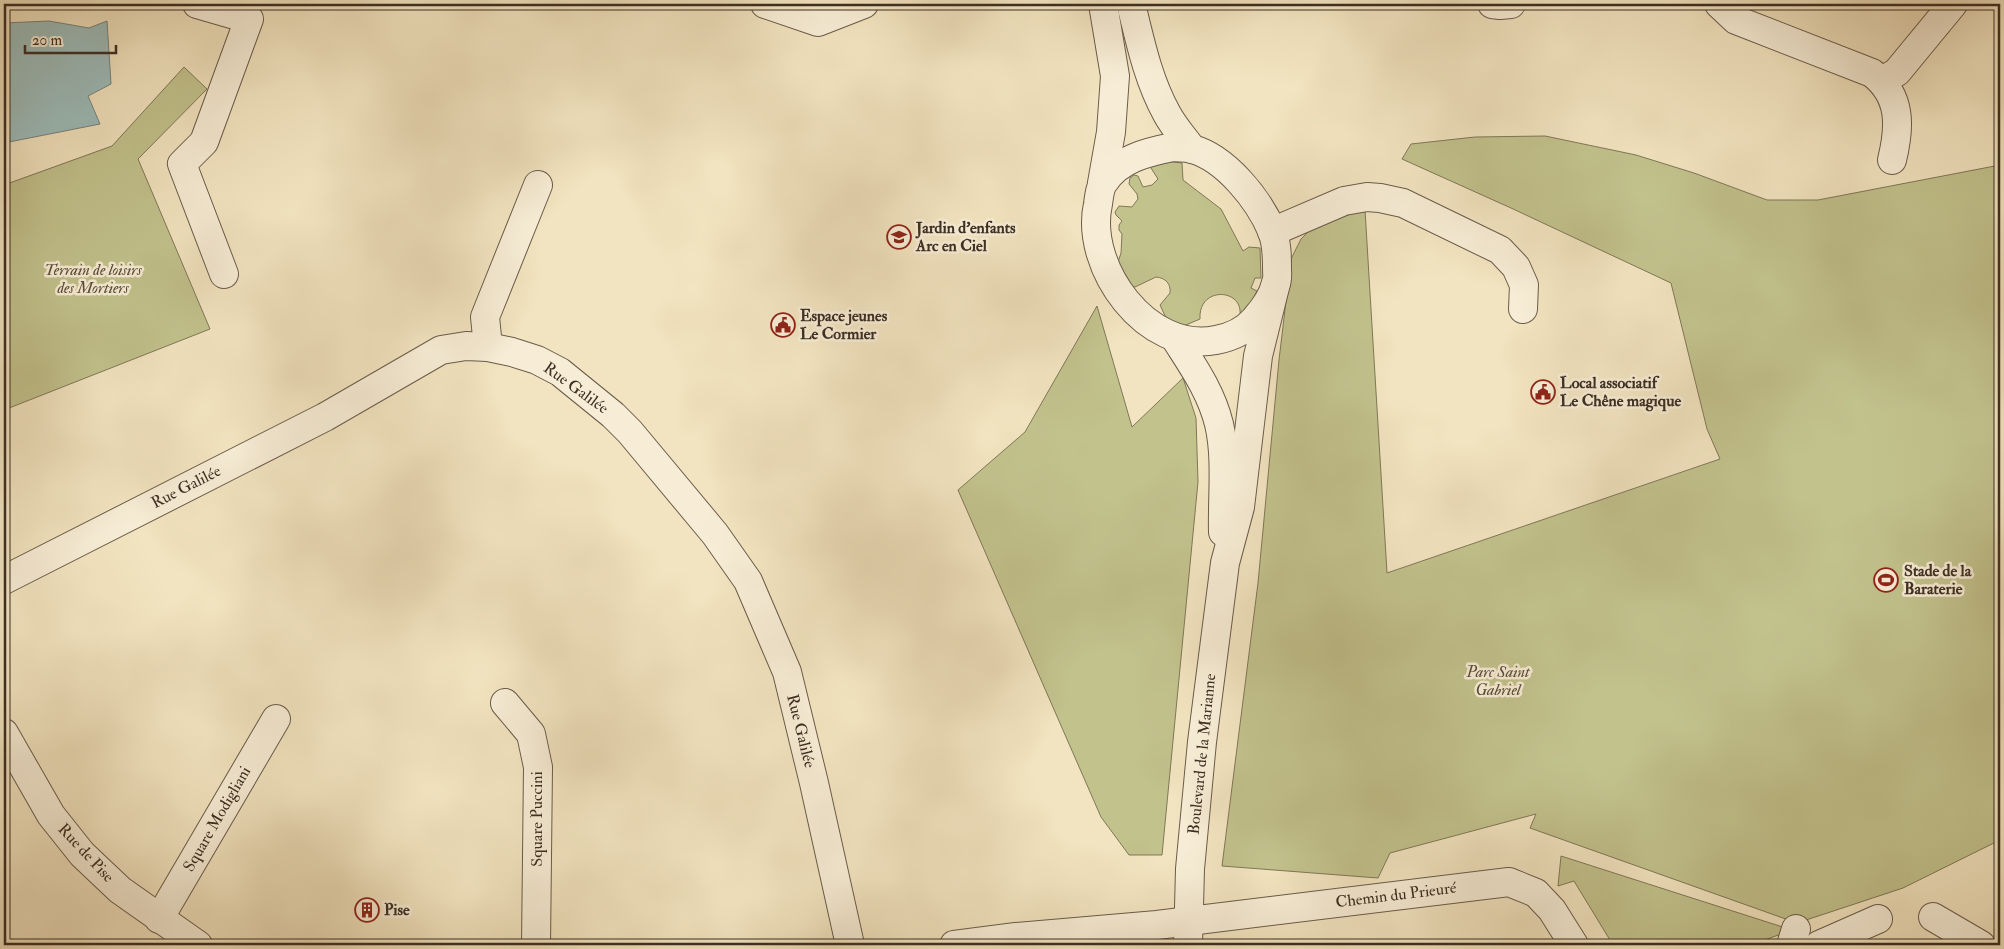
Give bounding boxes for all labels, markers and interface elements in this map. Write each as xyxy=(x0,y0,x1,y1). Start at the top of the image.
scale bar xyxy=(25,22,116,54)
text: 20 m xyxy=(32,31,62,50)
place label: Jardin d'enfants Arc en Ciel xyxy=(915,218,1016,256)
school or university icon: Jardin d'enfants Arc en Ciel xyxy=(886,224,912,250)
park label: Terrain de loisirs des Mortiers xyxy=(44,260,142,298)
place label: Espace jeunes Le Cormier xyxy=(800,306,888,344)
public building icon: Espace jeunes Le Cormier xyxy=(770,312,796,338)
street label: Rue Galilée xyxy=(540,358,613,418)
place label: Local associatif Le Chêne magique xyxy=(1560,373,1681,412)
public building icon: Local associatif Le Chêne magique xyxy=(1530,379,1556,405)
street label: Rue Galilée xyxy=(148,461,224,513)
place label: Stade de la Baraterie xyxy=(1904,561,1972,599)
sports icon: Stade de la Baraterie xyxy=(1873,567,1899,593)
park label: Parc Saint Gabriel xyxy=(1465,662,1531,700)
street label: Boulevard de la Marianne xyxy=(1184,672,1220,835)
street label: Rue Galilée xyxy=(782,692,820,770)
street label: Square Modigliani xyxy=(179,763,255,875)
street label: Square Puccini xyxy=(527,771,547,867)
street label: Rue de Pise xyxy=(54,819,119,887)
street label: Chemin du Prieuré xyxy=(1334,878,1458,912)
building icon: Pise xyxy=(354,897,380,923)
place label: Pise xyxy=(384,900,410,920)

